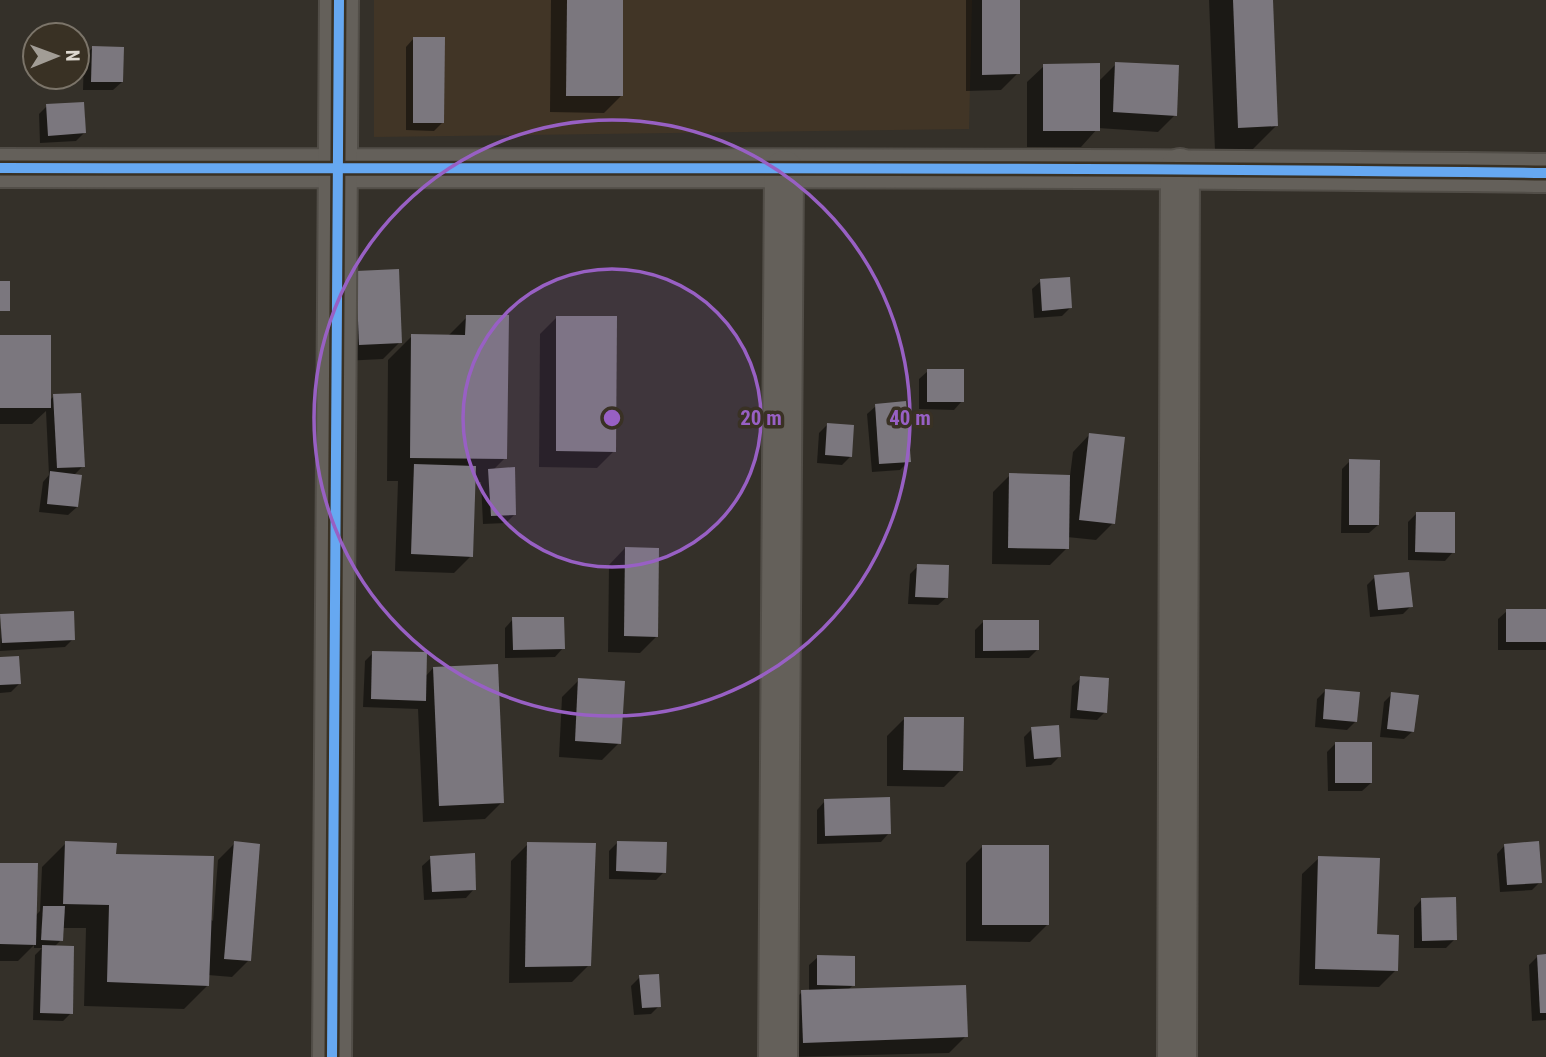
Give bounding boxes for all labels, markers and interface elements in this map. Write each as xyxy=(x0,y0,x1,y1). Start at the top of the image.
north arrow xyxy=(21,21,91,91)
text: N xyxy=(61,50,84,62)
centre of rings xyxy=(600,406,624,430)
text: 20 m xyxy=(740,406,782,430)
text: 40 m xyxy=(889,406,931,430)

